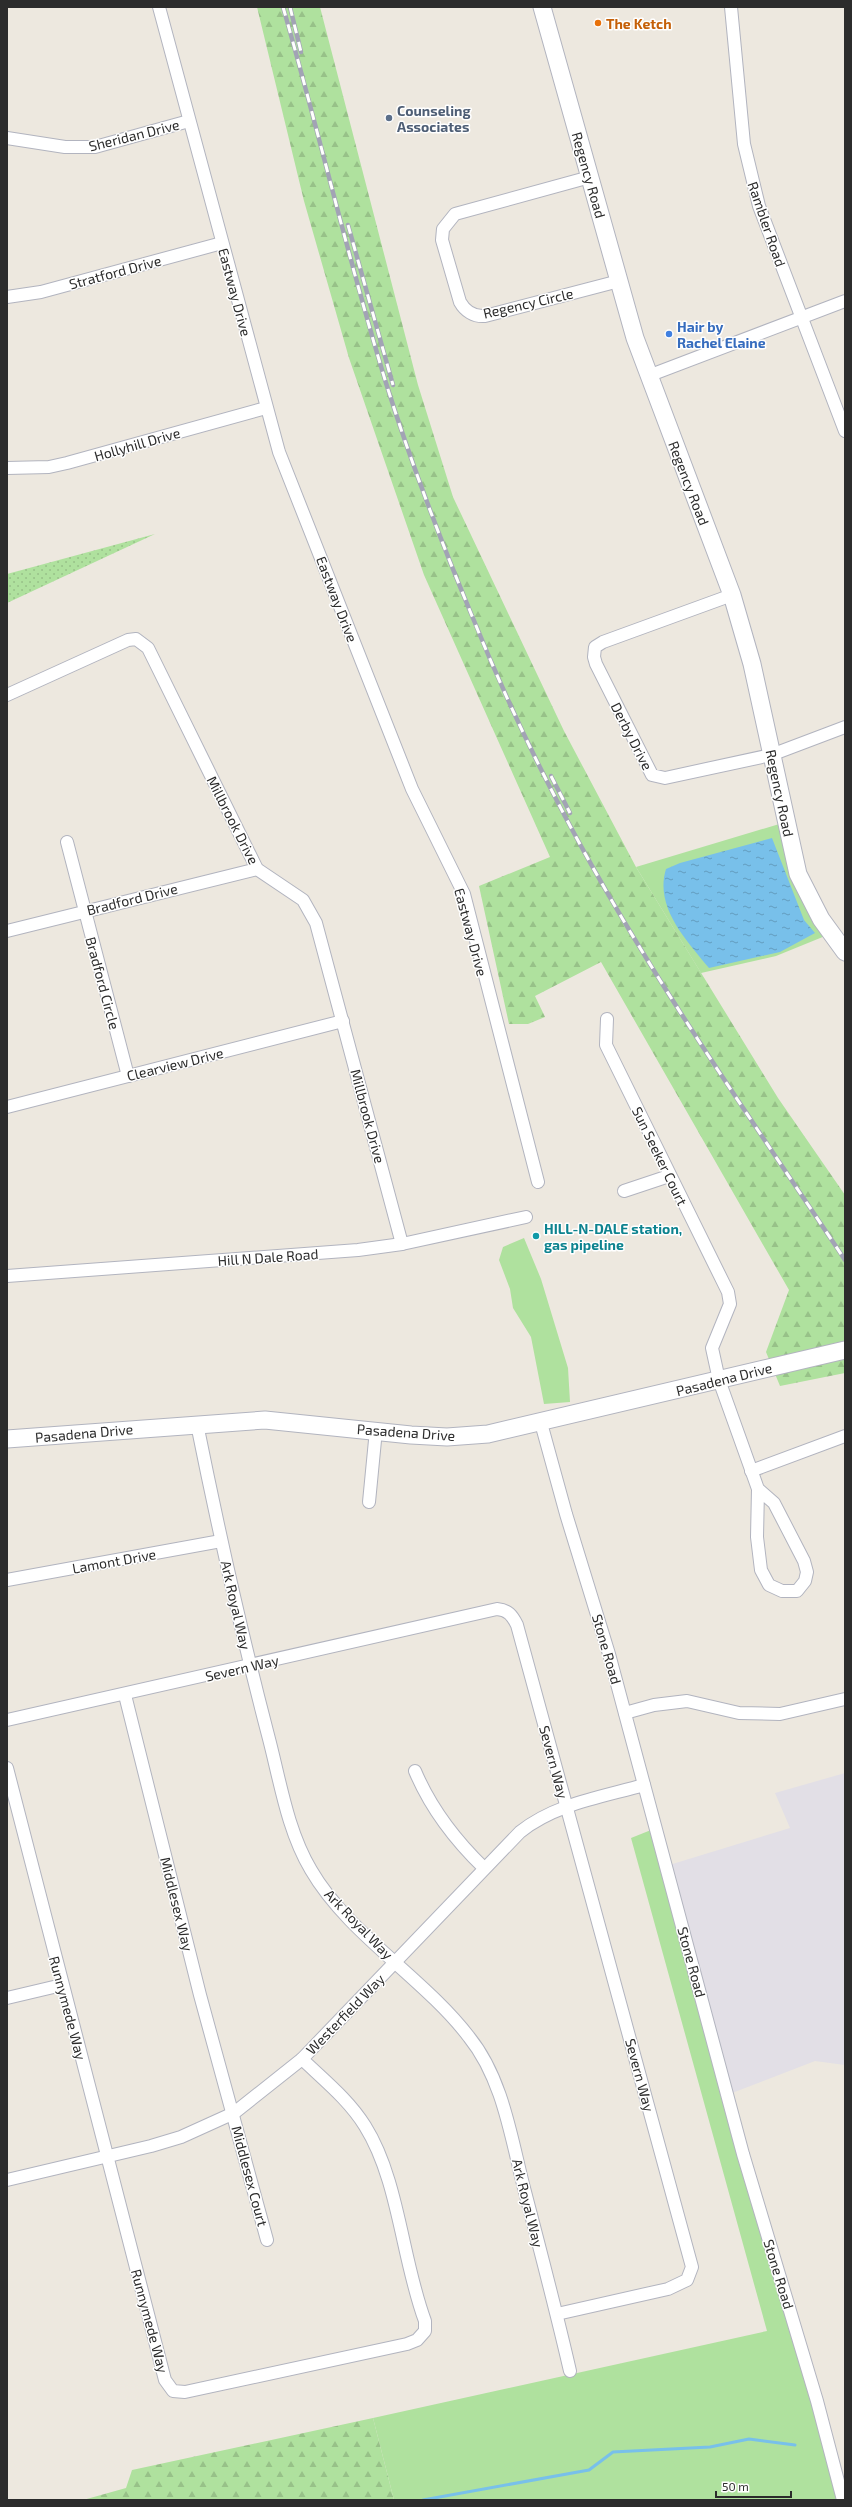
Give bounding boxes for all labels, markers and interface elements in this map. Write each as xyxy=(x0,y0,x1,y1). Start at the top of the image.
place label: The Ketch xyxy=(606,15,672,32)
marker: The Ketch xyxy=(593,18,603,28)
place label: Counseling Associates xyxy=(397,102,471,135)
marker: Counseling Associates xyxy=(384,113,394,123)
street label: Sheridan Drive xyxy=(87,116,181,154)
street label: Regency Road xyxy=(569,130,609,220)
street label: Rambler Road xyxy=(744,179,790,269)
street label: Eastway Drive xyxy=(215,246,255,338)
street label: Stratford Drive xyxy=(67,252,163,292)
street label: Regency Circle xyxy=(481,284,575,322)
place label: Hair by Rachel Elaine xyxy=(677,318,766,351)
marker: Hair by Rachel Elaine xyxy=(664,329,674,339)
street label: Hollyhill Drive xyxy=(92,424,182,464)
street label: Regency Road xyxy=(665,438,713,528)
street label: Eastway Drive xyxy=(313,554,361,644)
street label: Derby Drive xyxy=(608,699,656,773)
street label: Regency Road xyxy=(762,748,798,838)
street label: Millbrook Drive xyxy=(203,773,263,867)
street label: Bradford Drive xyxy=(85,879,179,919)
street label: Eastway Drive xyxy=(451,886,491,978)
street label: Bradford Circle xyxy=(82,935,124,1031)
street label: Clearview Drive xyxy=(125,1044,225,1084)
street label: Millbrook Drive xyxy=(347,1067,389,1165)
street label: Sun Seeker Court xyxy=(629,1104,691,1208)
place label: HILL-N-DALE station, gas pipeline xyxy=(544,1220,682,1253)
marker: HILL-N-DALE station, gas pipeline xyxy=(531,1231,541,1241)
street label: Hill N Dale Road xyxy=(217,1245,319,1269)
street label: Pasadena Drive xyxy=(674,1359,774,1399)
street label: Pasadena Drive xyxy=(34,1420,134,1446)
street label: Pasadena Drive xyxy=(356,1420,456,1444)
street label: Lamont Drive xyxy=(71,1545,157,1577)
street label: Ark Royal Way xyxy=(217,1559,255,1652)
street label: Stone Road xyxy=(589,1612,625,1686)
street label: Severn Way xyxy=(204,1651,281,1685)
street label: Severn Way xyxy=(536,1724,572,1801)
street label: Middlesex Way xyxy=(157,1855,197,1954)
street label: Ark Royal Way xyxy=(321,1885,397,1963)
street label: Stone Road xyxy=(674,1925,710,1999)
street label: Runnymede Way xyxy=(46,1954,90,2062)
street label: Westerfield Way xyxy=(302,1970,388,2058)
street label: Severn Way xyxy=(622,2037,658,2114)
street label: Middlesex Court xyxy=(228,2124,272,2228)
street label: Ark Royal Way xyxy=(509,2157,547,2250)
street label: Stone Road xyxy=(760,2237,798,2311)
street label: Runnymede Way xyxy=(128,2267,172,2375)
scale bar xyxy=(716,2473,791,2499)
text: 50 m xyxy=(722,2479,749,2493)

